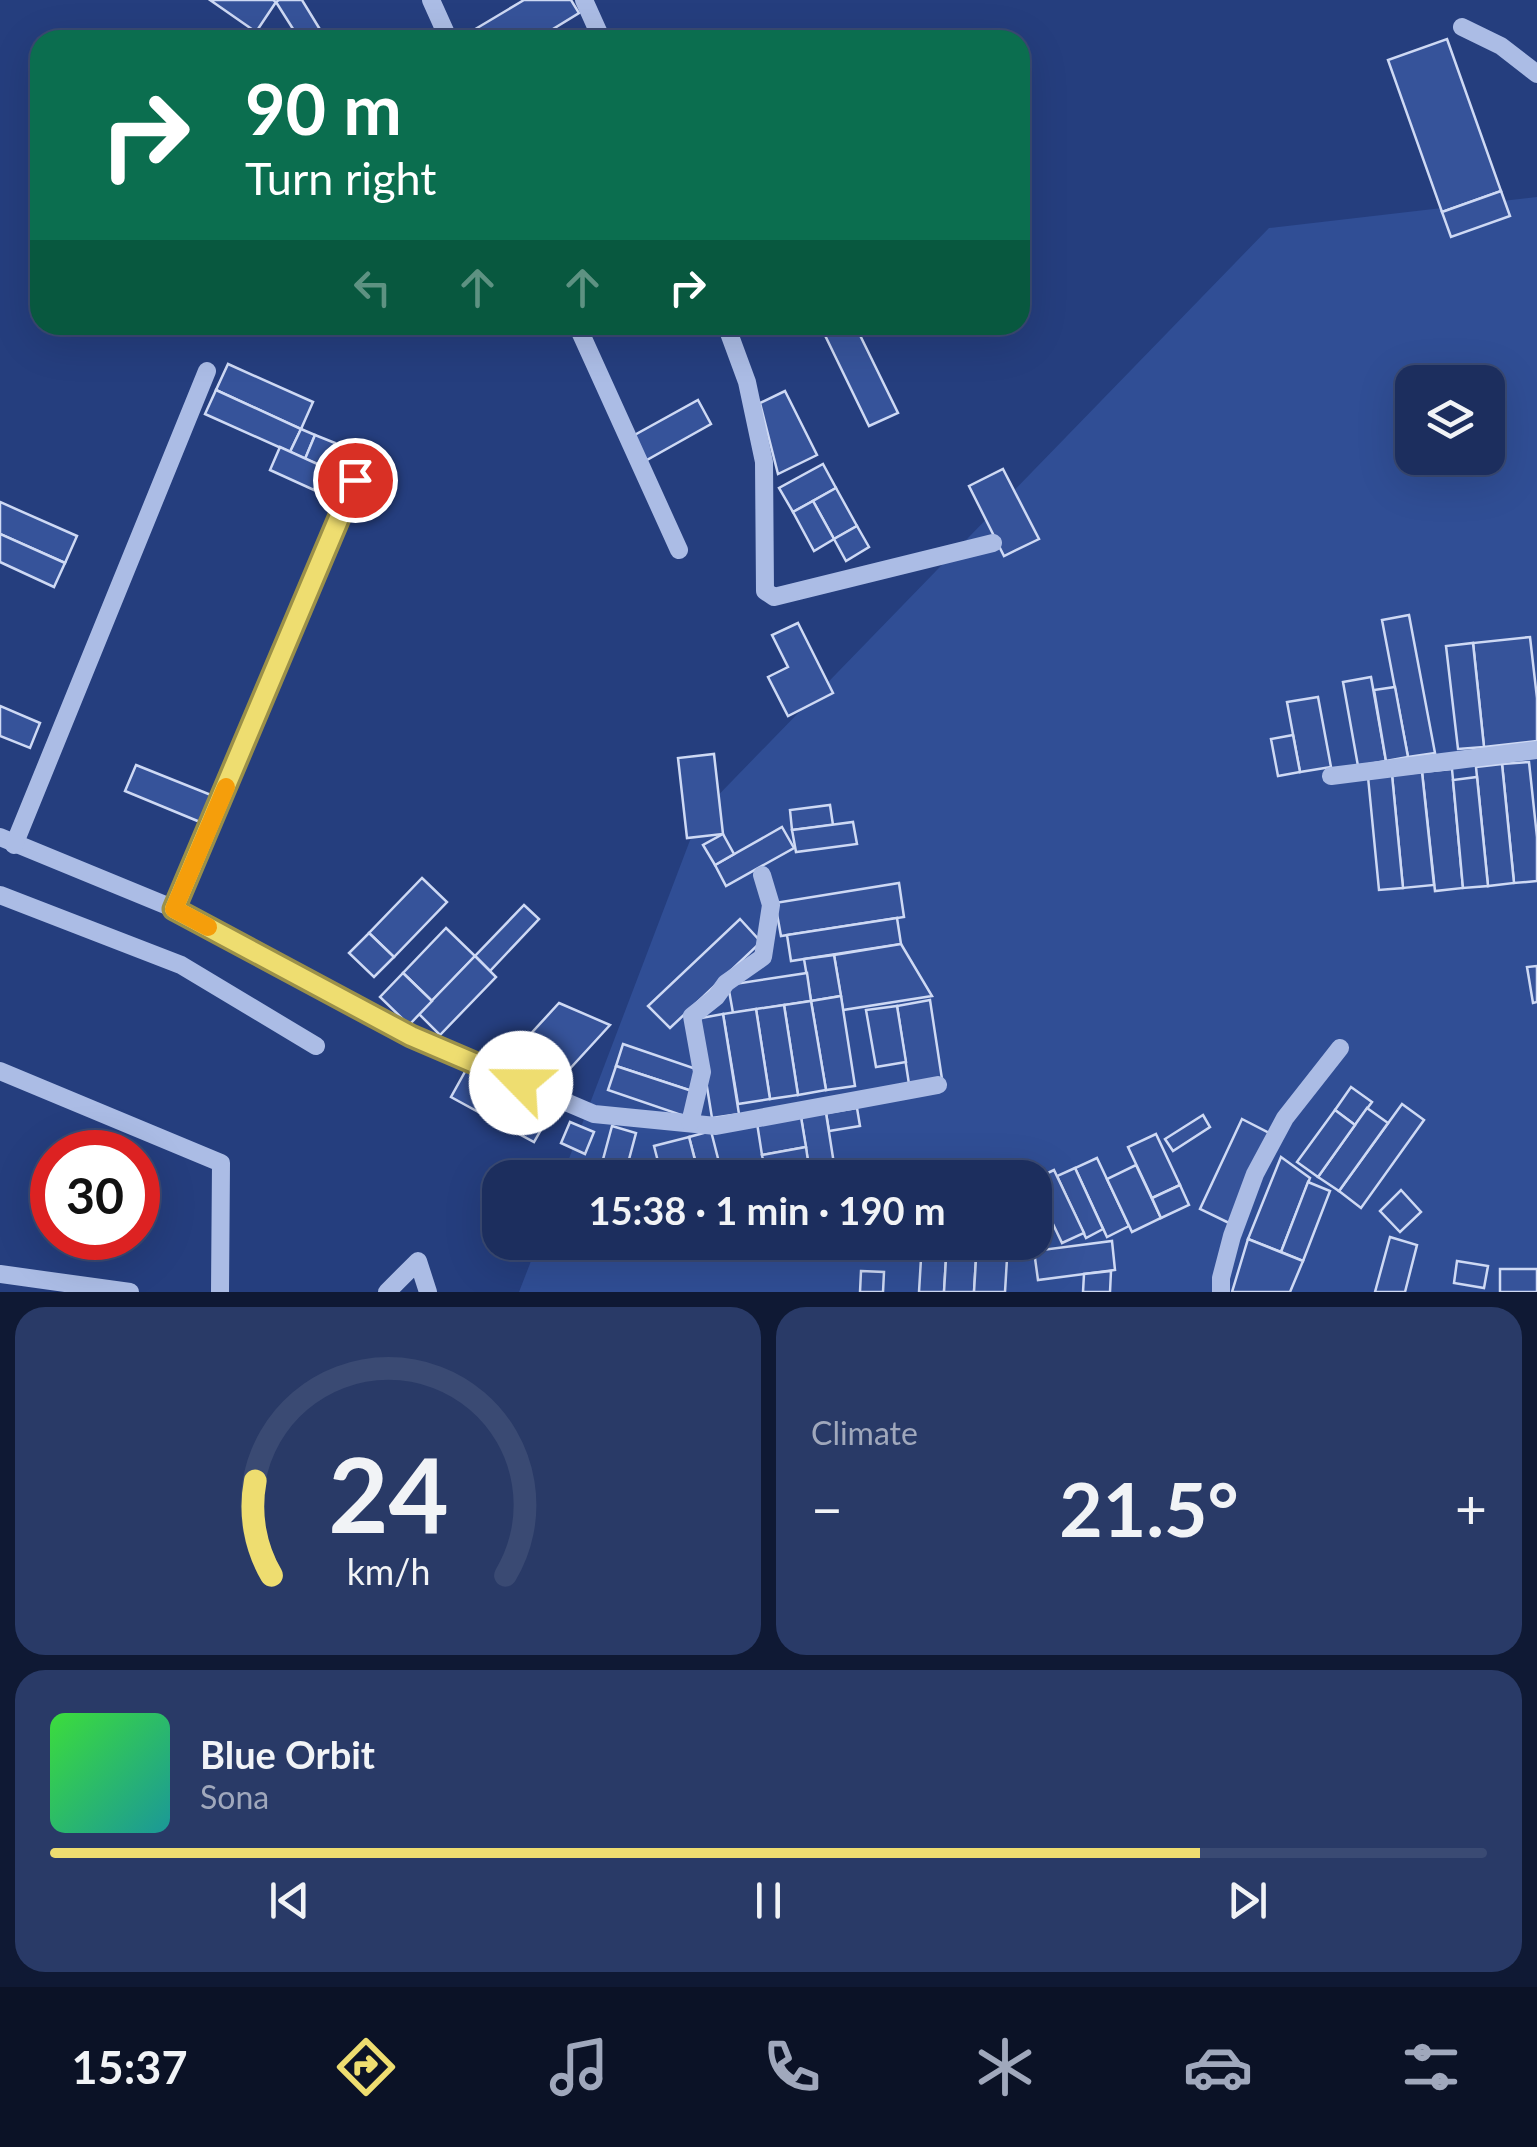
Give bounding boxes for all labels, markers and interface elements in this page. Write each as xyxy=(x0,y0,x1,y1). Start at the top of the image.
text: 90 m xyxy=(245,66,402,150)
icon: right xyxy=(80,70,210,200)
text: Turn right xyxy=(245,151,436,205)
icon: left xyxy=(345,260,400,315)
icon: ahead xyxy=(450,260,505,315)
icon: ahead xyxy=(555,260,610,315)
icon: right xyxy=(660,260,715,315)
map controls xyxy=(1395,365,1505,475)
button: layers xyxy=(1395,365,1505,475)
pin xyxy=(313,438,398,523)
icon: arrive xyxy=(328,453,383,508)
position arrow xyxy=(469,1031,573,1135)
speed limit sign: 30 xyxy=(30,1130,160,1260)
text: 15:38 · 1 min · 190 m xyxy=(588,1187,946,1233)
text: Climate xyxy=(811,1413,918,1452)
text: 24 xyxy=(328,1430,448,1555)
text: 21.5° xyxy=(1059,1463,1239,1553)
text: − xyxy=(811,1475,843,1541)
text: + xyxy=(1455,1475,1487,1541)
text: km/h xyxy=(346,1550,430,1593)
text: Blue Orbit xyxy=(200,1731,375,1777)
text: Sona xyxy=(200,1777,269,1816)
icon: previous xyxy=(262,1873,317,1928)
icon: pause xyxy=(741,1873,796,1928)
icon: next xyxy=(1220,1873,1275,1928)
icon: directions xyxy=(331,2032,401,2102)
icon: music xyxy=(544,2032,614,2102)
icon: phone xyxy=(757,2032,827,2102)
icon: climate xyxy=(970,2032,1040,2102)
icon: car xyxy=(1183,2032,1253,2102)
icon: filters xyxy=(1396,2032,1466,2102)
text: 15:37 xyxy=(72,2040,188,2094)

